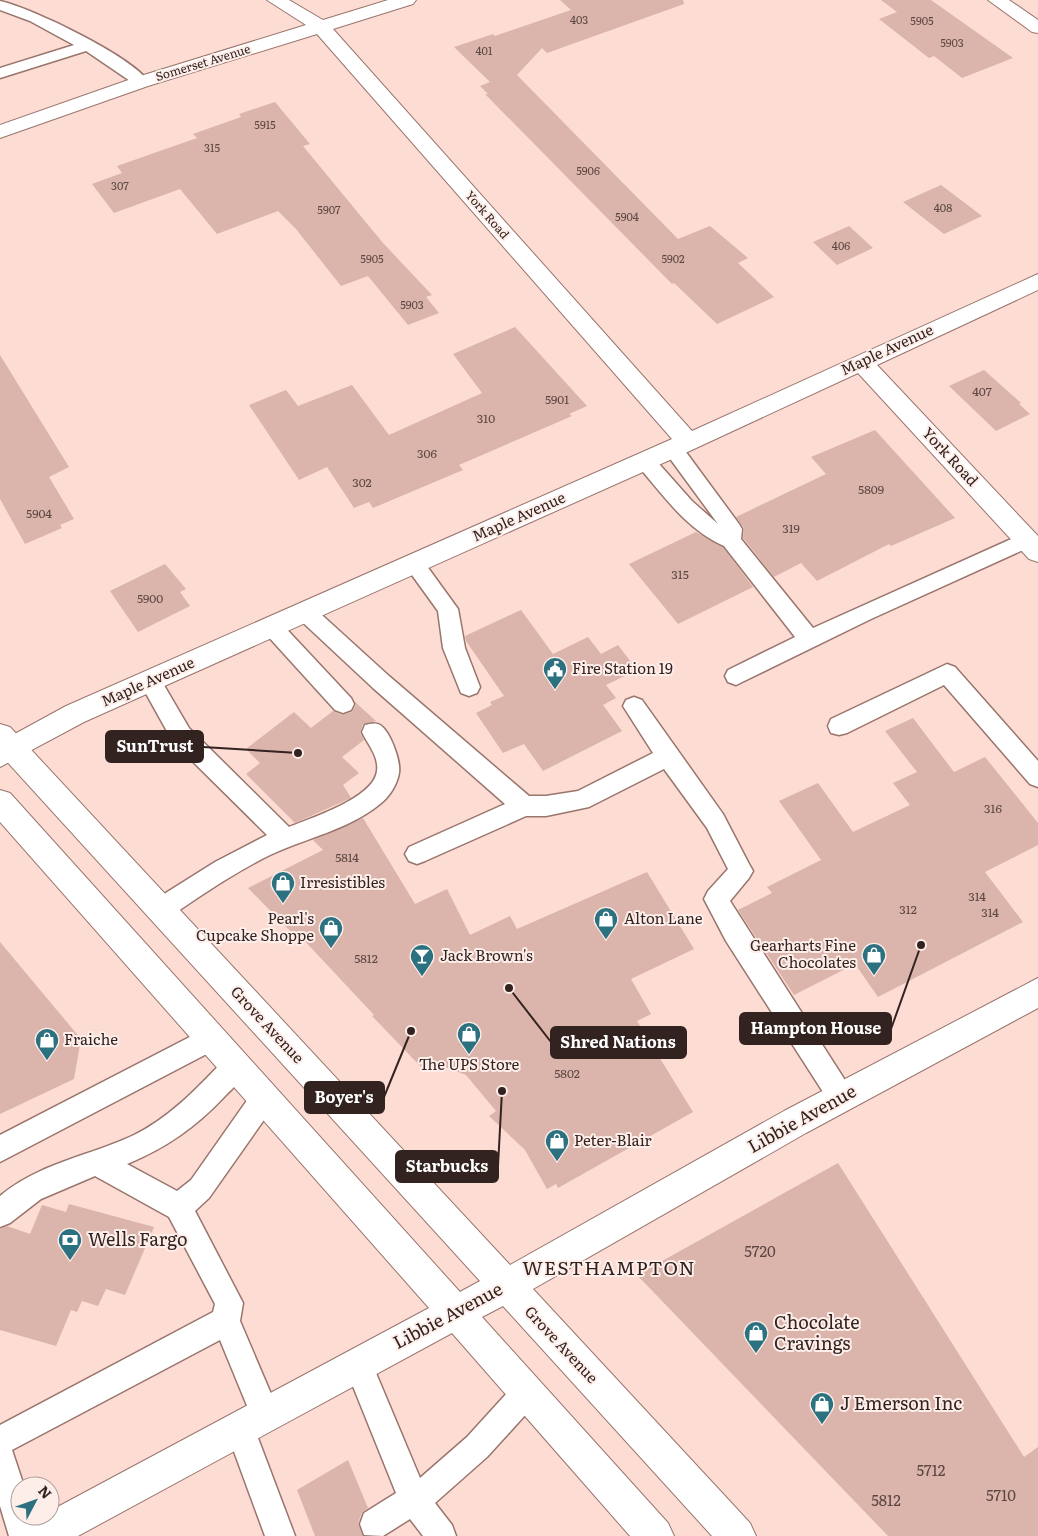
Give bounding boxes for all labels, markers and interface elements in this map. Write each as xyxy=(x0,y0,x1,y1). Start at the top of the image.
house number: 403 xyxy=(570,11,588,27)
house number: 5905 xyxy=(910,12,934,28)
house number: 5903 xyxy=(940,34,964,50)
street label: Somerset Avenue xyxy=(153,39,252,85)
house number: 401 xyxy=(476,42,493,58)
house number: 5915 xyxy=(254,116,276,132)
house number: 315 xyxy=(204,139,220,155)
house number: 5906 xyxy=(576,162,600,178)
house number: 307 xyxy=(111,177,129,193)
street label: York Road xyxy=(462,186,514,243)
house number: 408 xyxy=(934,199,952,215)
house number: 5907 xyxy=(317,201,341,217)
house number: 5904 xyxy=(615,208,639,224)
house number: 406 xyxy=(832,237,850,253)
house number: 5905 xyxy=(360,250,384,266)
house number: 5902 xyxy=(661,250,685,266)
house number: 5903 xyxy=(400,296,424,312)
street label: Maple Avenue xyxy=(836,317,937,380)
house number: 407 xyxy=(972,382,992,400)
house number: 5901 xyxy=(545,390,569,408)
house number: 310 xyxy=(477,409,495,427)
street label: York Road xyxy=(918,421,984,491)
house number: 306 xyxy=(417,444,437,462)
house number: 302 xyxy=(352,473,372,491)
house number: 5809 xyxy=(858,480,884,498)
street label: Maple Avenue xyxy=(468,485,569,546)
house number: 5904 xyxy=(26,504,52,522)
house number: 319 xyxy=(782,519,800,537)
house number: 315 xyxy=(671,565,689,583)
house number: 5900 xyxy=(137,589,163,607)
street label: Maple Avenue xyxy=(97,650,198,711)
public building icon: Fire Station 19 xyxy=(542,656,568,690)
place label: Fire Station 19 xyxy=(572,656,673,679)
callout: SunTrust xyxy=(106,731,203,762)
text: SunTrust xyxy=(116,733,194,757)
house number: 316 xyxy=(984,799,1002,817)
house number: 5814 xyxy=(335,848,359,866)
shop icon: Irresistibles xyxy=(270,870,296,904)
place label: Irresistibles xyxy=(300,870,385,893)
house number: 314 xyxy=(968,887,986,905)
house number: 312 xyxy=(899,900,917,918)
house number: 314 xyxy=(981,903,999,921)
place label: Pearl's Cupcake Shoppe xyxy=(196,906,314,946)
shop icon: Alton Lane xyxy=(593,906,619,940)
place label: Alton Lane xyxy=(624,906,703,929)
shop icon: Pearl's Cupcake Shoppe xyxy=(318,915,344,949)
place label: Gearharts Fine Chocolates xyxy=(750,933,856,973)
shop icon: Gearharts Fine Chocolates xyxy=(861,942,887,976)
bar icon: Jack Brown's xyxy=(409,943,435,977)
place label: Jack Brown's xyxy=(440,943,533,966)
house number: 5812 xyxy=(354,949,378,967)
street label: Grove Avenue xyxy=(226,980,310,1068)
callout: Hampton House xyxy=(740,1013,891,1044)
text: Hampton House xyxy=(751,1015,881,1039)
shop icon: The UPS Store xyxy=(456,1021,482,1055)
shop icon: Fraiche xyxy=(34,1027,60,1061)
place label: Fraiche xyxy=(64,1027,118,1050)
callout: Shred Nations xyxy=(551,1027,686,1058)
text: Shred Nations xyxy=(560,1029,676,1053)
place label: The UPS Store xyxy=(419,1052,519,1075)
house number: 5802 xyxy=(554,1064,580,1082)
street label: Libbie Avenue xyxy=(742,1077,861,1159)
callout: Boyer's xyxy=(305,1082,384,1113)
text: Boyer's xyxy=(314,1084,374,1108)
shop icon: Peter-Blair xyxy=(544,1128,570,1162)
place label: Peter-Blair xyxy=(574,1128,652,1151)
callout: Starbucks xyxy=(396,1151,498,1182)
text: Starbucks xyxy=(406,1153,488,1177)
place label: Wells Fargo xyxy=(88,1225,188,1252)
bank icon: Wells Fargo xyxy=(57,1227,83,1261)
house number: 5720 xyxy=(744,1239,776,1262)
district label: WESTHAMPTON xyxy=(522,1253,696,1281)
street label: Libbie Avenue xyxy=(388,1274,507,1355)
street label: Grove Avenue xyxy=(520,1300,604,1388)
place label: Chocolate Cravings xyxy=(774,1308,860,1356)
shop icon: Chocolate Cravings xyxy=(743,1320,769,1354)
place label: J Emerson Inc xyxy=(840,1389,962,1416)
shop icon: J Emerson Inc xyxy=(809,1391,835,1425)
house number: 5712 xyxy=(917,1458,946,1481)
north arrow xyxy=(10,1476,60,1526)
text: N xyxy=(34,1481,57,1503)
house number: 5710 xyxy=(986,1483,1016,1506)
house number: 5812 xyxy=(871,1488,901,1511)

